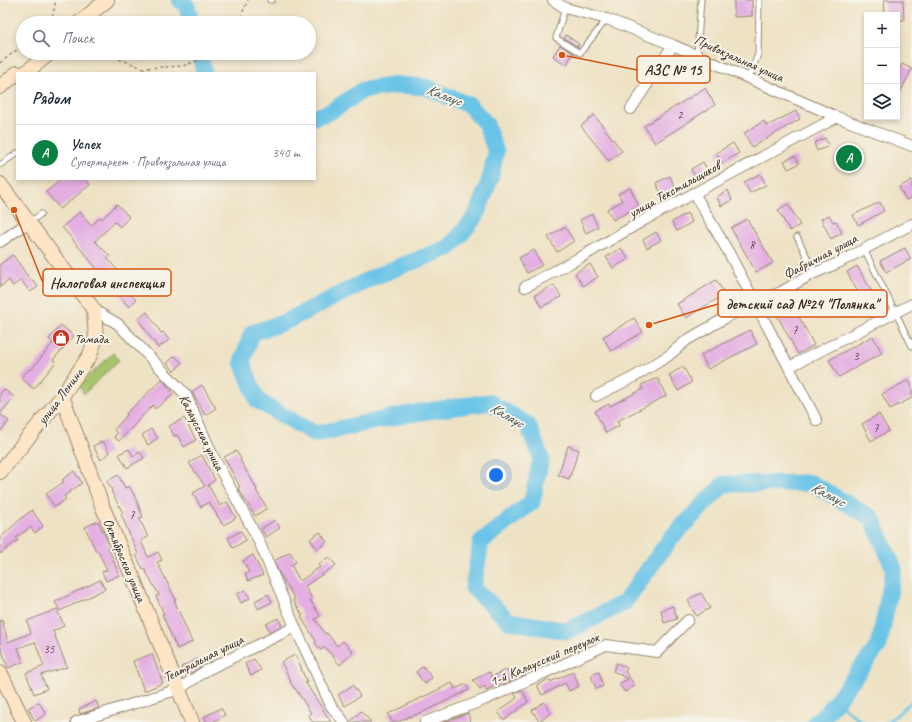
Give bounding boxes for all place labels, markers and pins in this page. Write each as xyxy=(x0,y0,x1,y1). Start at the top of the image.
callout: АЗС № 15 xyxy=(637,56,710,83)
pin: A xyxy=(836,143,862,173)
callout: Налоговая инспекция xyxy=(43,269,171,296)
callout: детский сад №24 "Полянка" xyxy=(718,290,887,317)
shop icon: Тамада xyxy=(51,328,71,348)
place label: Тамада xyxy=(74,330,110,347)

